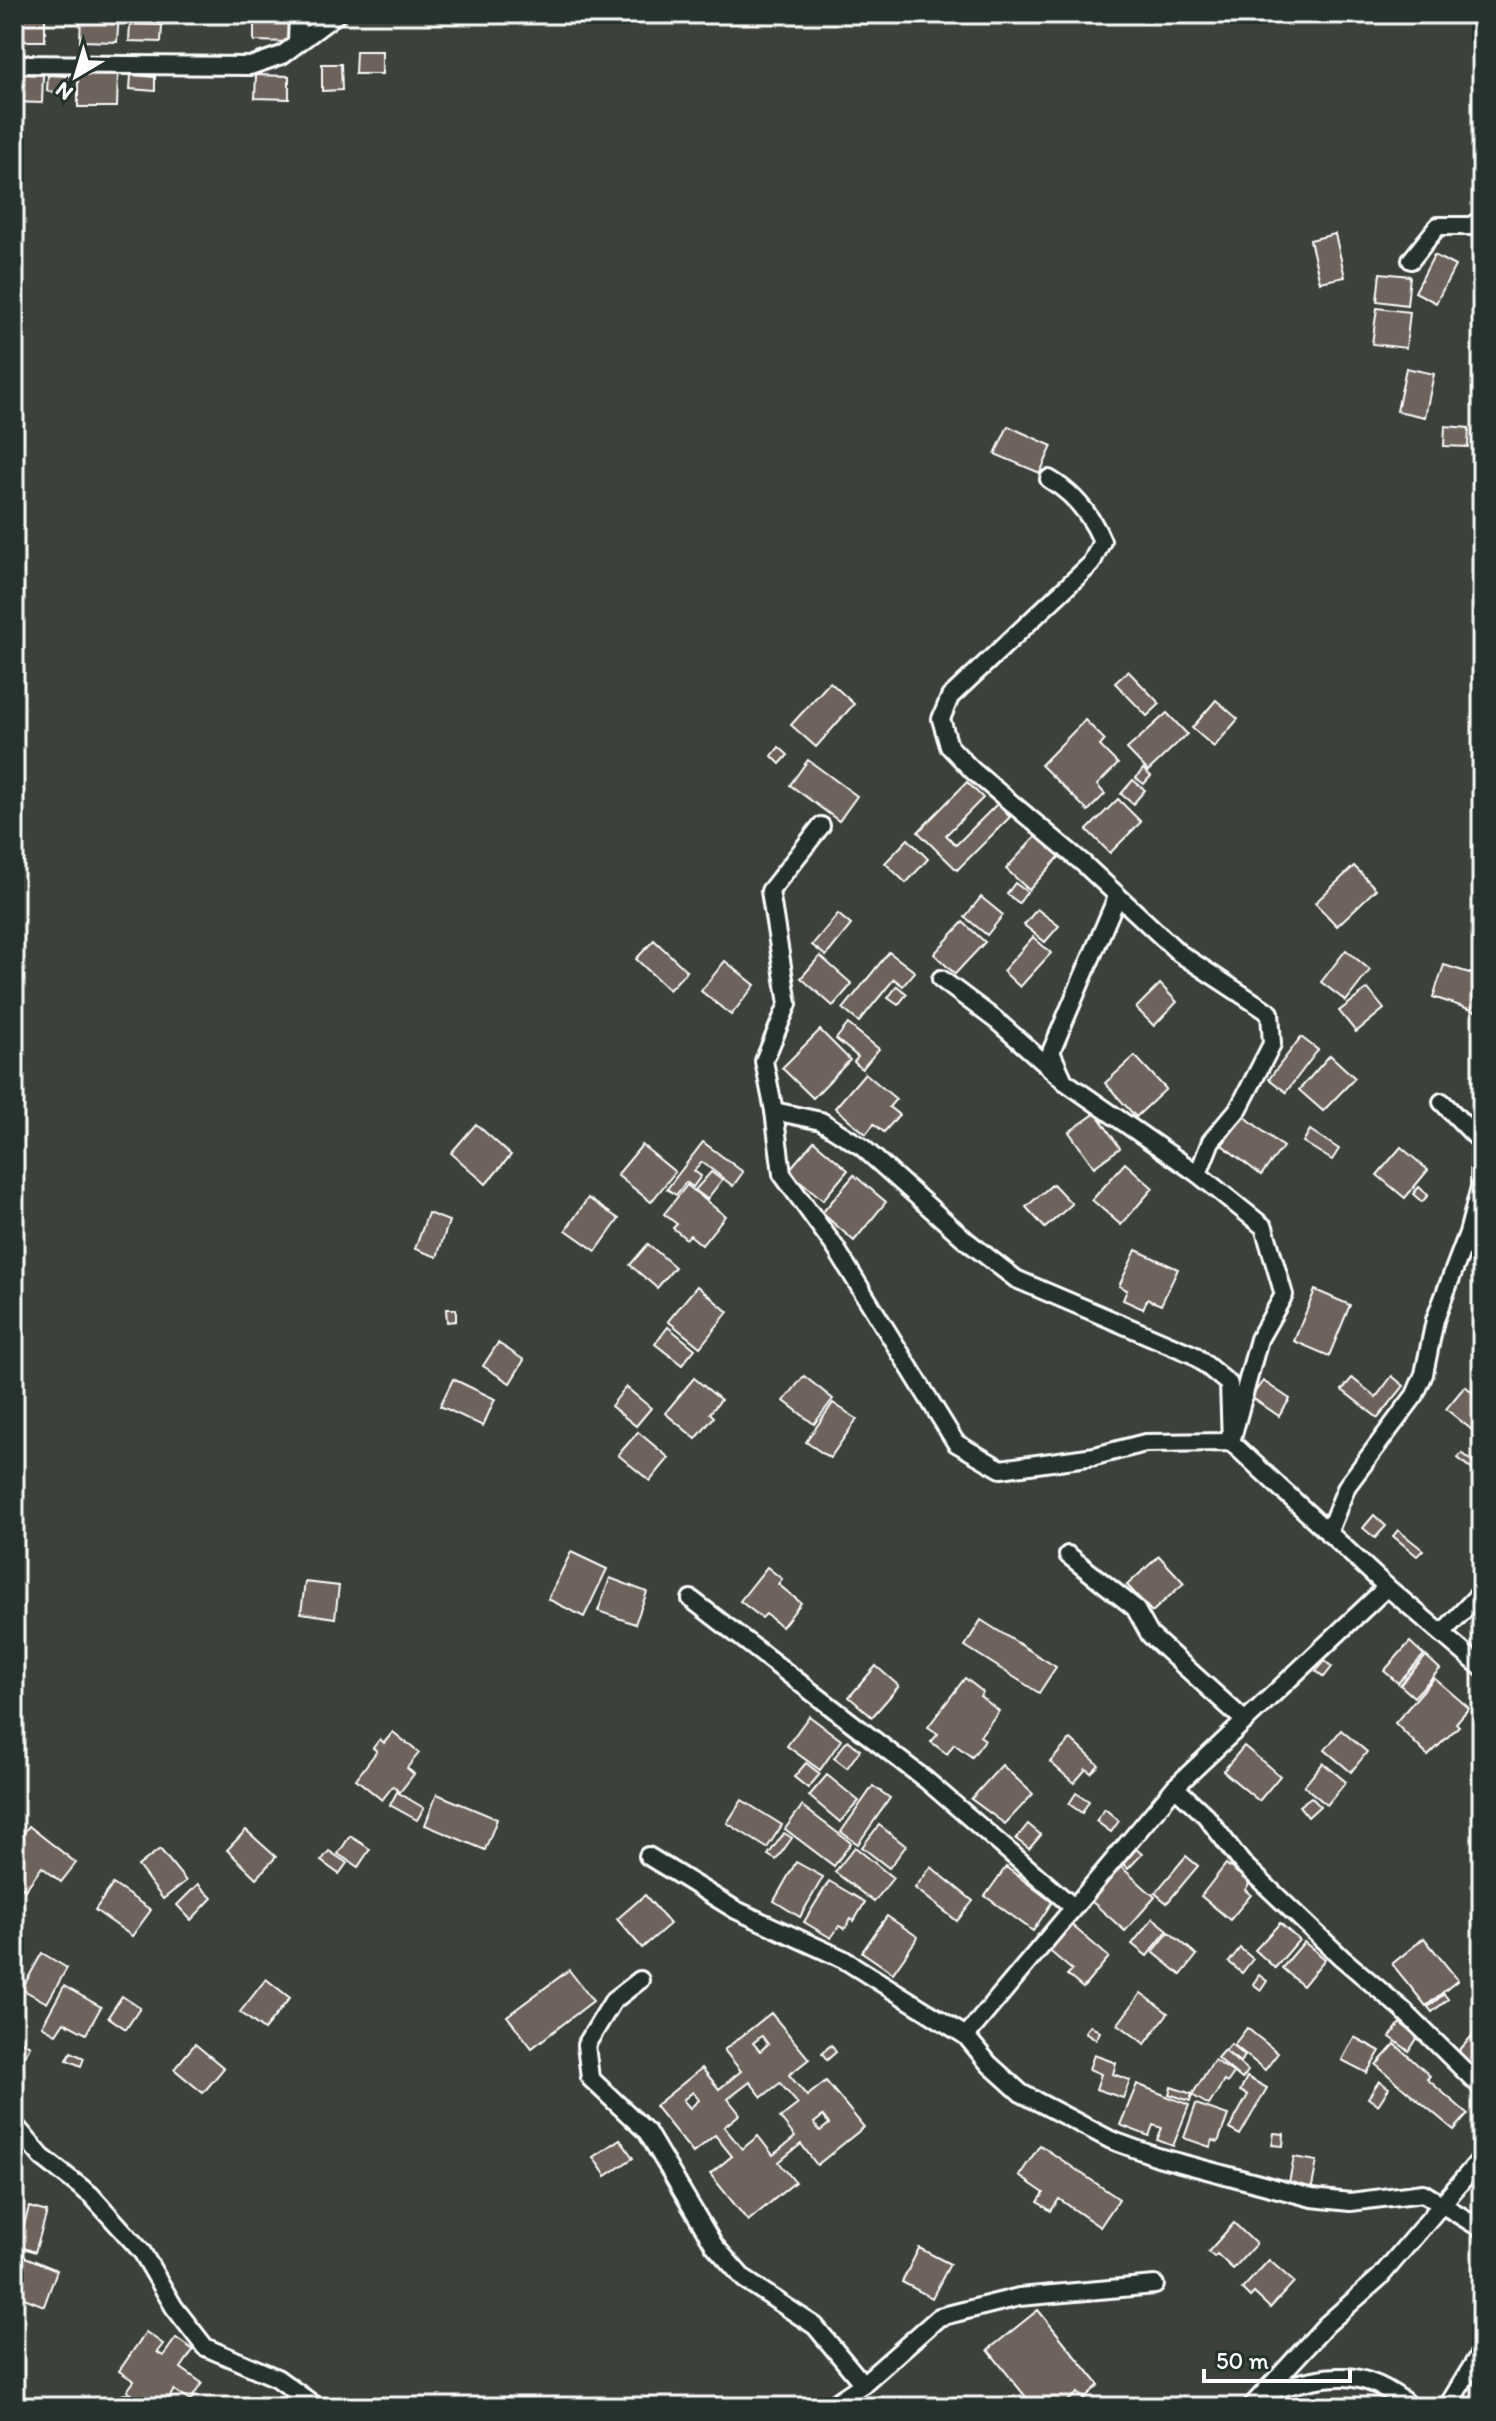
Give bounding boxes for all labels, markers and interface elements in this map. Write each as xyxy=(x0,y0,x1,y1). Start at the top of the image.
north arrow xyxy=(36,36,116,116)
text: N xyxy=(50,76,78,107)
scale bar xyxy=(1204,2333,1350,2383)
text: 50 m xyxy=(1216,2346,1269,2375)

